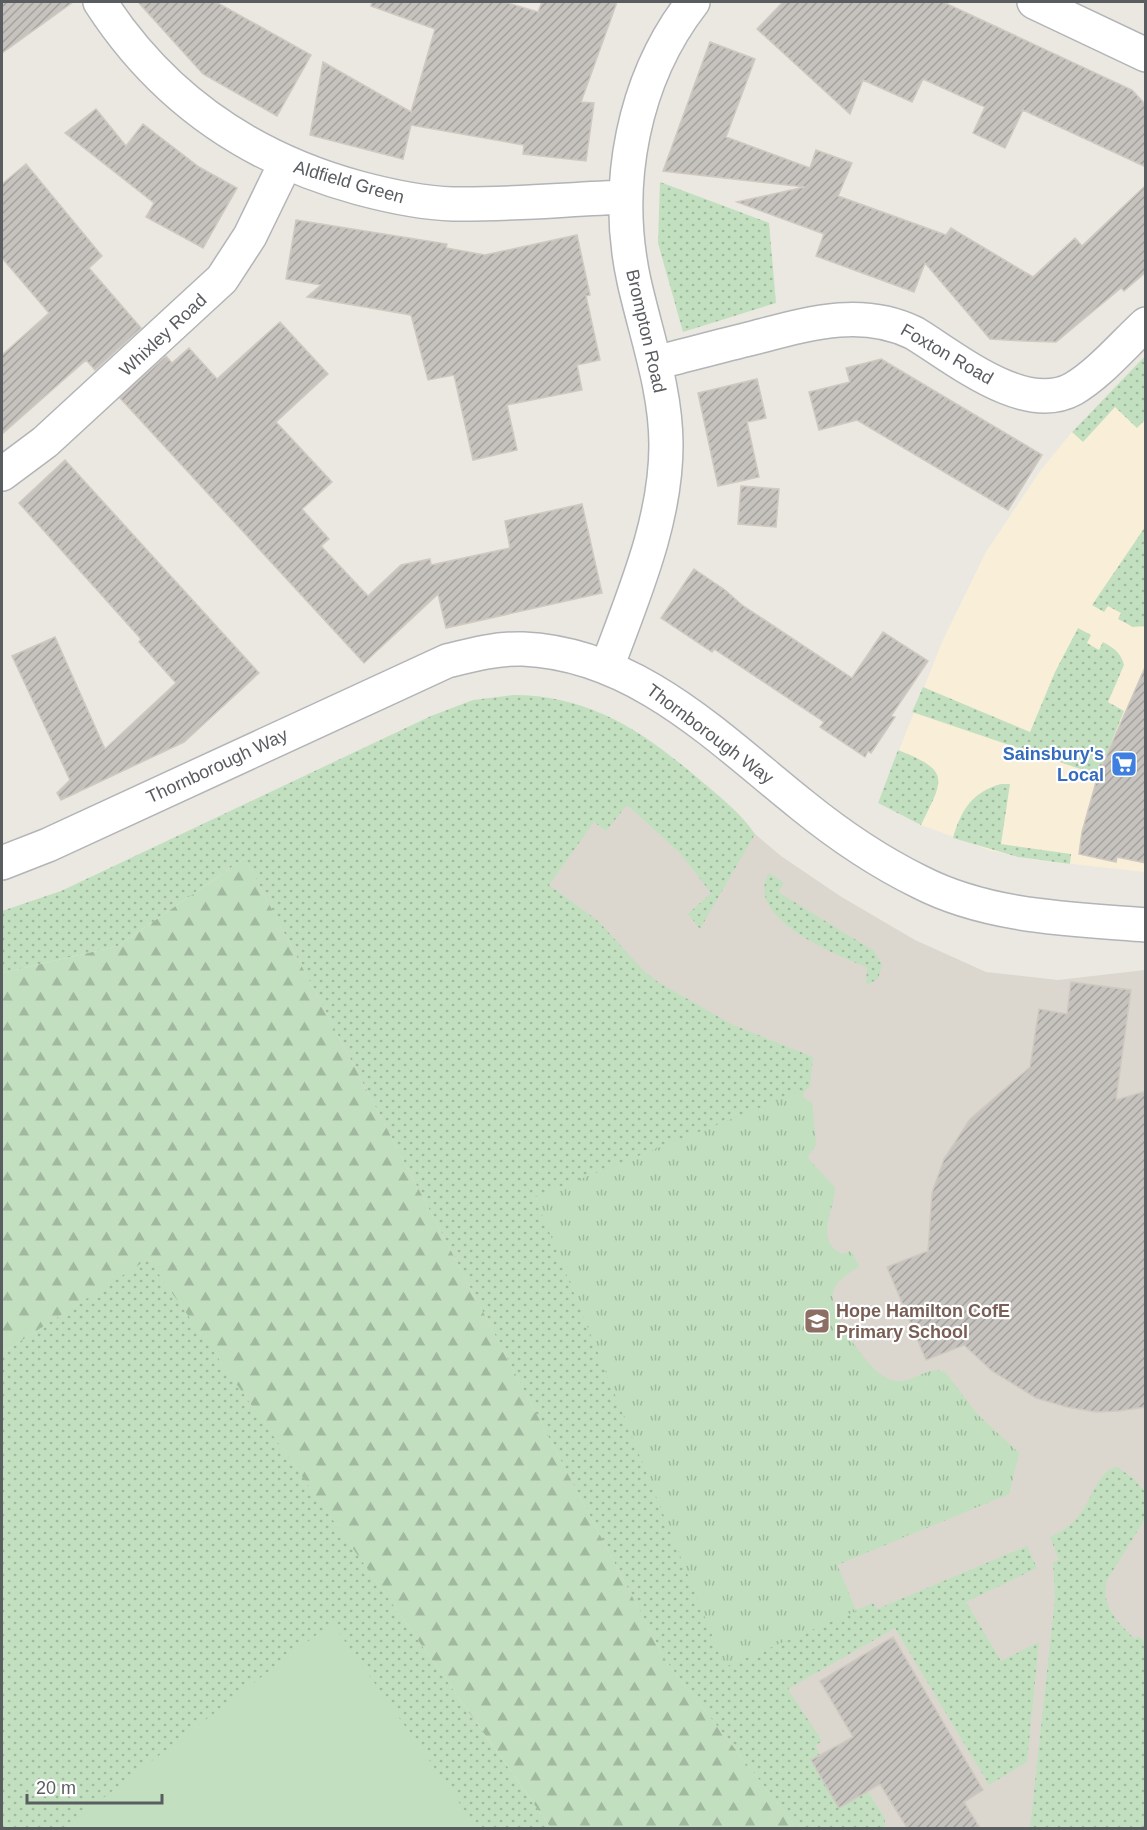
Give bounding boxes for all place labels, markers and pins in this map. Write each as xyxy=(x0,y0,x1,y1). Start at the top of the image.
place label: Sainsbury's Local xyxy=(1003,744,1104,785)
supermarket icon: Sainsbury's Local xyxy=(1109,749,1139,779)
place label: Hope Hamilton CofE Primary School xyxy=(836,1301,1010,1342)
school or university icon: Hope Hamilton CofE Primary School xyxy=(802,1306,832,1336)

